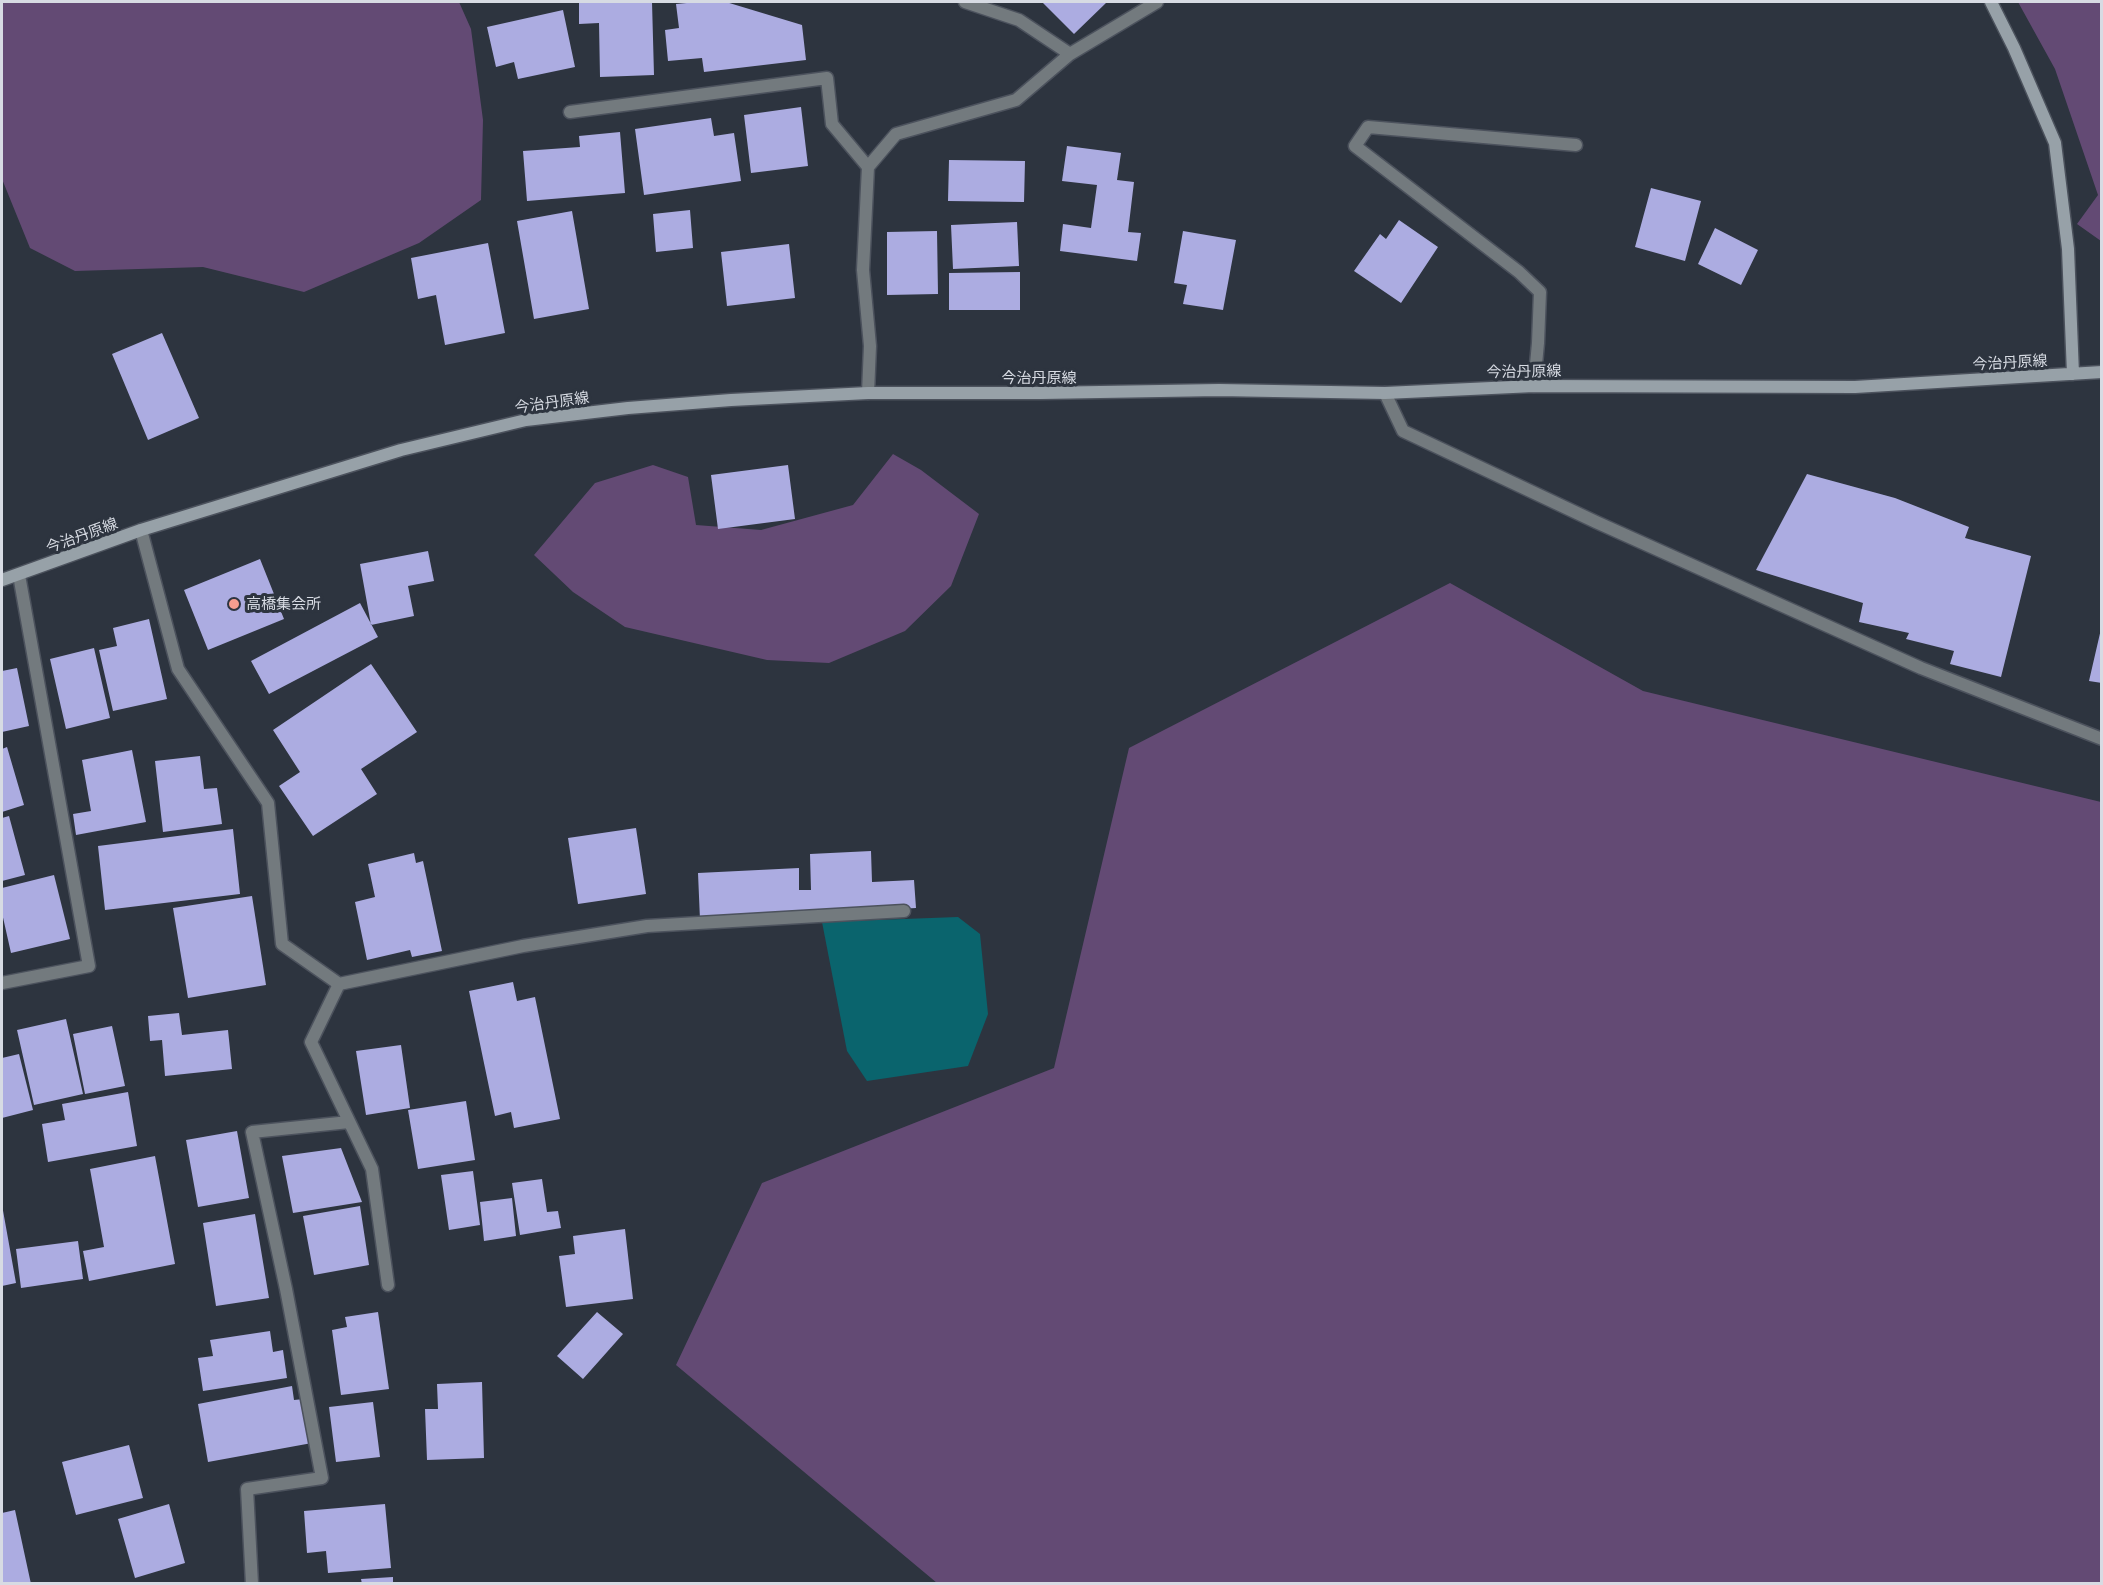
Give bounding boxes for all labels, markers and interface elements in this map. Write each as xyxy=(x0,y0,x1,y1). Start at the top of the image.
street label: 今治丹原線 xyxy=(1972,352,2048,374)
street label: 今治丹原線 xyxy=(1486,362,1562,382)
street label: 今治丹原線 xyxy=(1002,369,1076,387)
street label: 今治丹原線 xyxy=(514,389,590,417)
street label: 今治丹原線 xyxy=(44,515,120,557)
place label: 高橋集会所 xyxy=(246,595,321,613)
marker: 高橋集会所 xyxy=(227,597,241,611)

